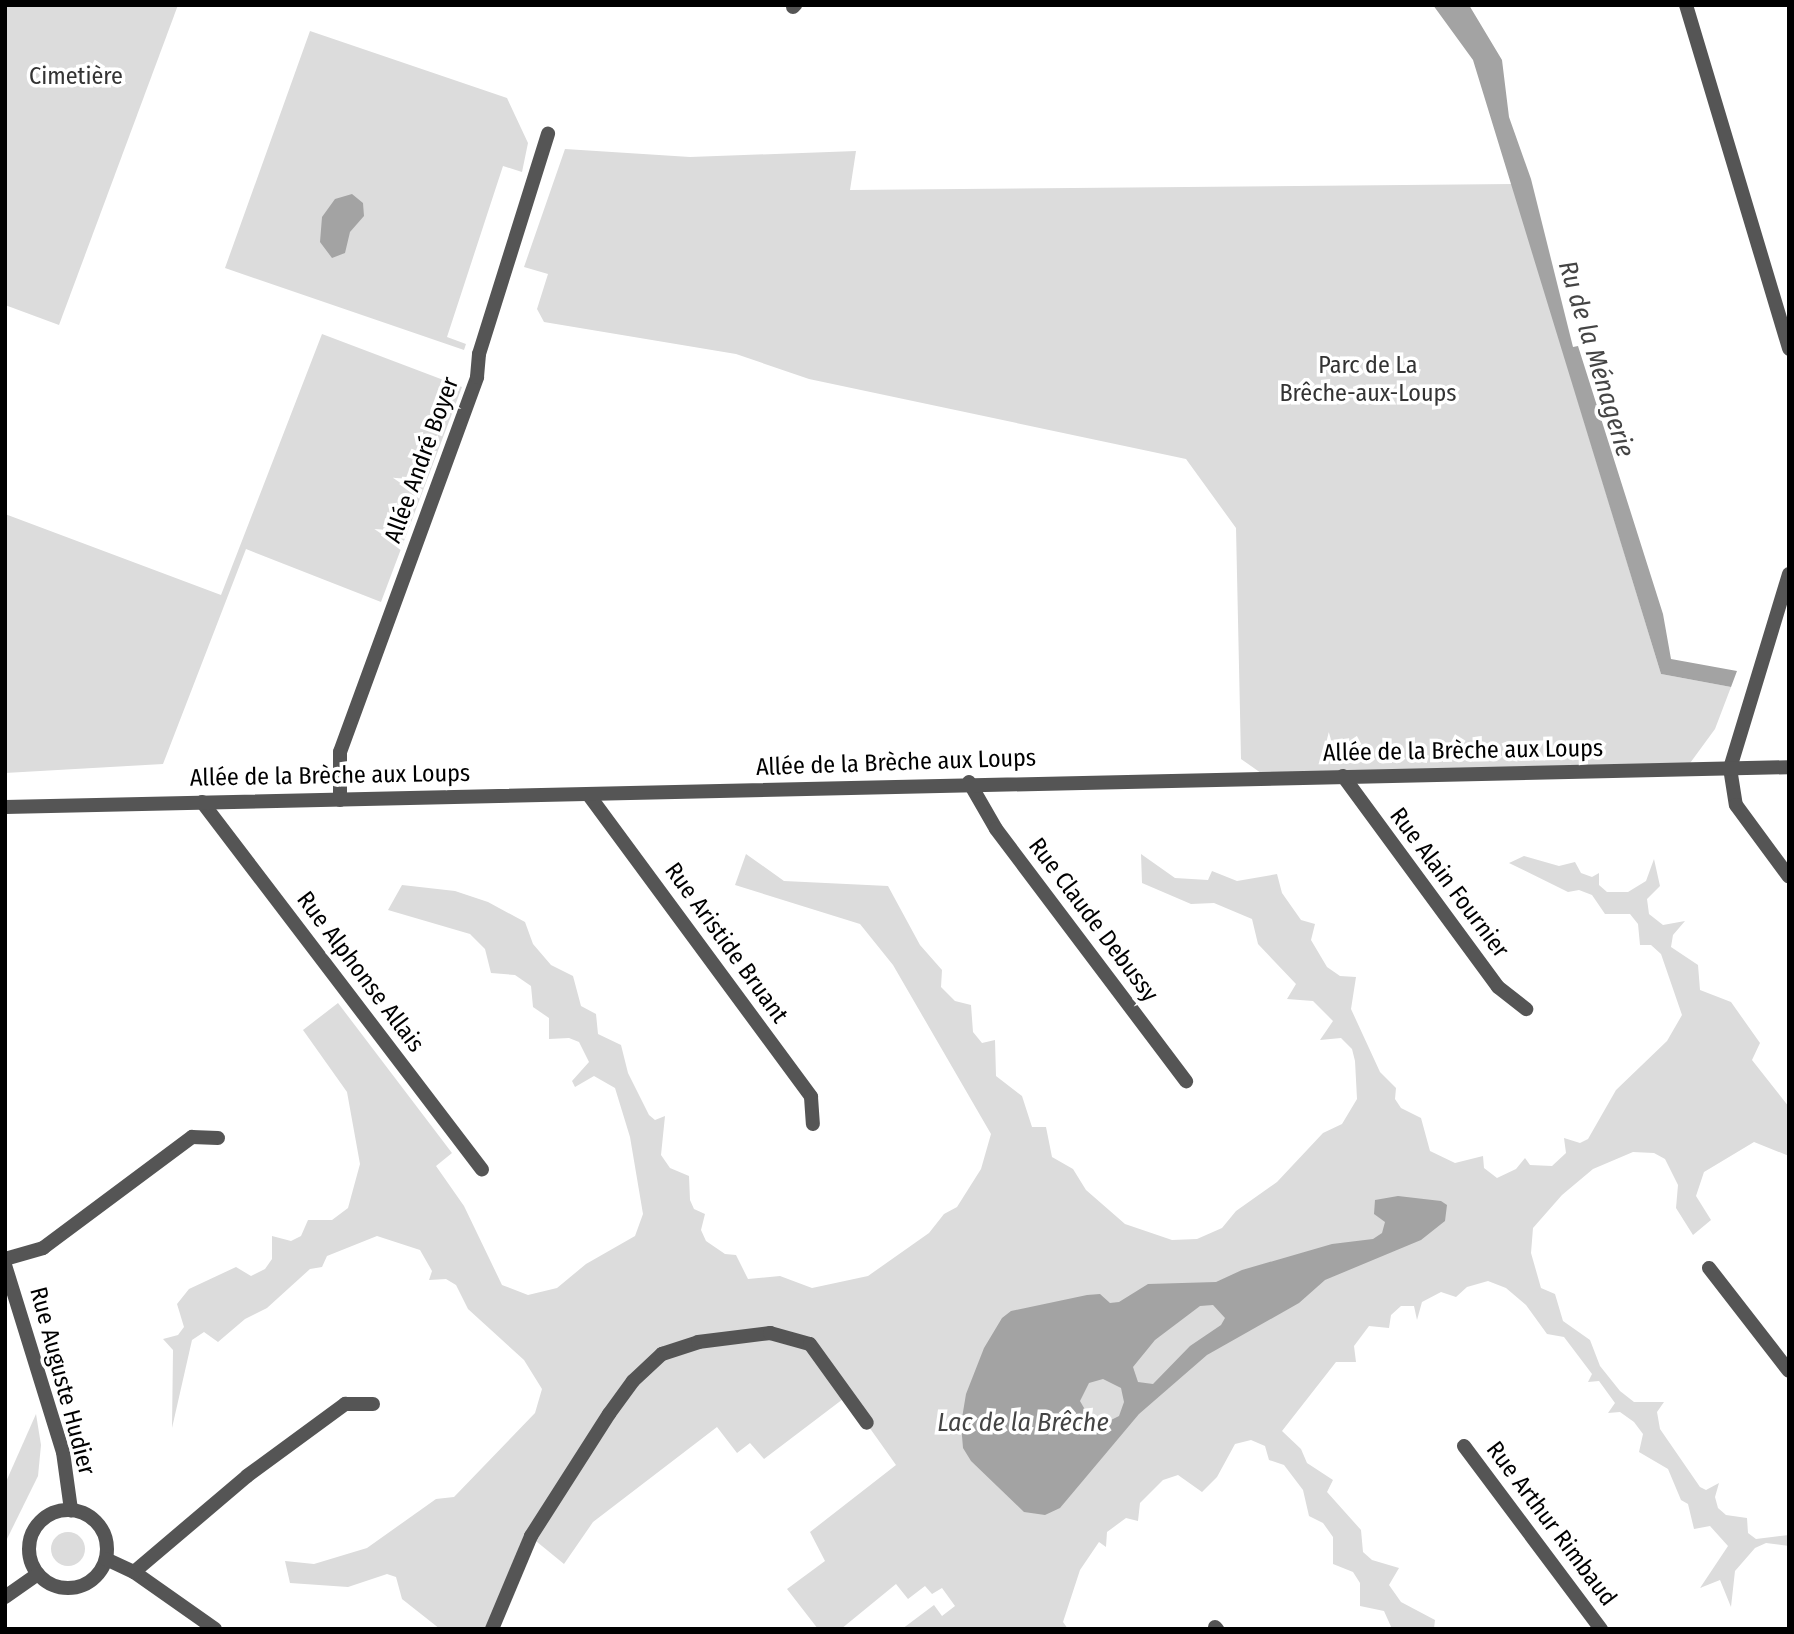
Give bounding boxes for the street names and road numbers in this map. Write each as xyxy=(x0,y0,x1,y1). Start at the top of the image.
street label: Allée André Boyer xyxy=(379,373,465,547)
street label: Allée de la Brèche aux Loups xyxy=(1323,734,1603,768)
street label: Allée de la Brèche aux Loups xyxy=(755,744,1037,782)
street label: Allée de la Brèche aux Loups xyxy=(190,759,470,793)
street label: Rue Alain Fournier xyxy=(1383,802,1515,964)
street label: Rue Claude Debussy xyxy=(1022,832,1164,1008)
street label: Rue Aristide Bruant xyxy=(658,857,794,1029)
street label: Rue Alphonse Allais xyxy=(290,886,430,1058)
street label: Rue Auguste Hudier xyxy=(23,1284,101,1478)
street label: Rue Arthur Rimbaud xyxy=(1480,1436,1622,1612)

